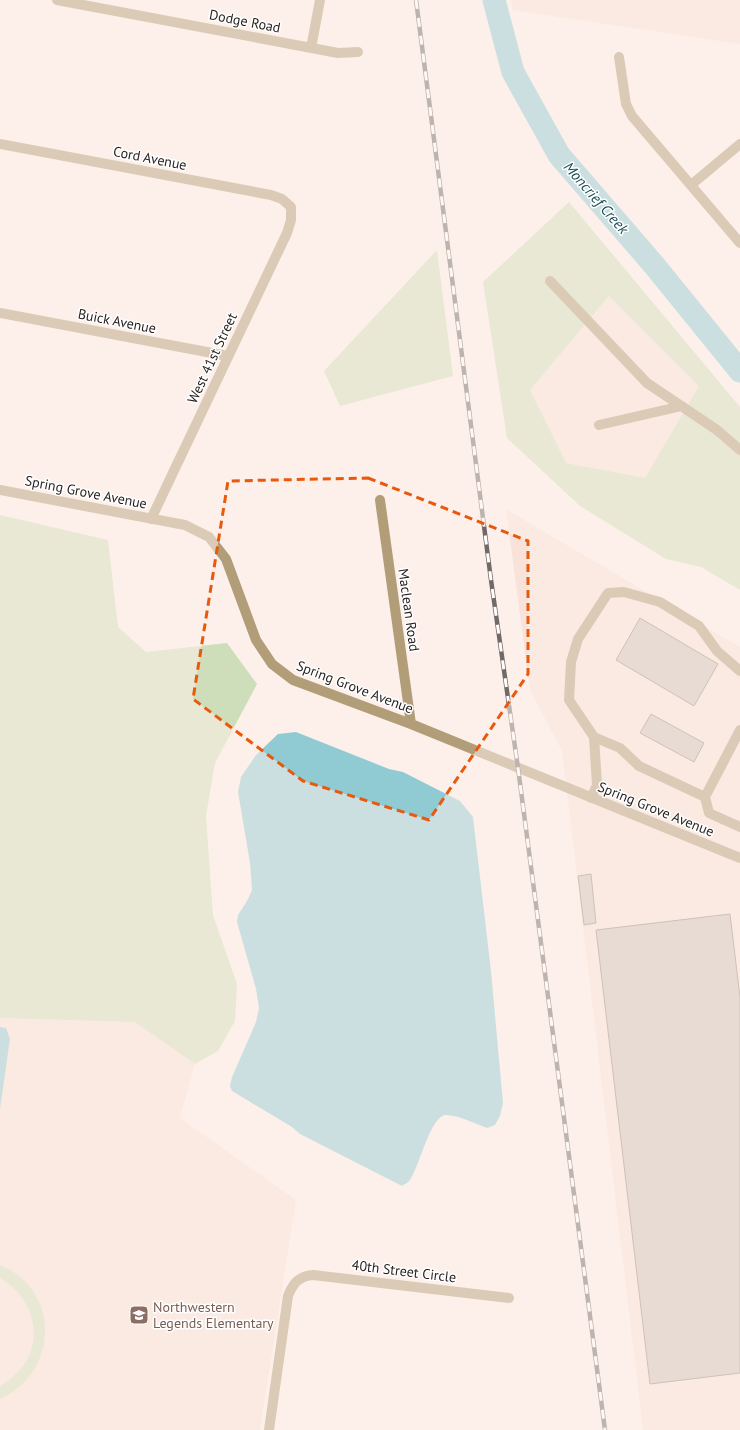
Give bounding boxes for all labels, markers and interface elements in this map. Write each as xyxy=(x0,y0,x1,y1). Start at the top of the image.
street label: Dodge Road xyxy=(208,5,282,37)
street label: Cord Avenue xyxy=(112,142,188,174)
water label: Moncrief Creek xyxy=(560,158,634,239)
street label: Buick Avenue xyxy=(76,305,158,337)
street label: West 41st Street xyxy=(183,310,241,406)
street label: Spring Grove Avenue xyxy=(24,471,148,513)
street label: Maclean Road xyxy=(394,567,424,653)
street label: Spring Grove Avenue xyxy=(294,656,416,718)
street label: Spring Grove Avenue xyxy=(595,777,717,841)
street label: 40th Street Circle xyxy=(351,1256,457,1286)
place label: Northwestern Legends Elementary xyxy=(153,1298,274,1332)
school or university icon: Northwestern Legends Elementary xyxy=(128,1304,150,1326)

